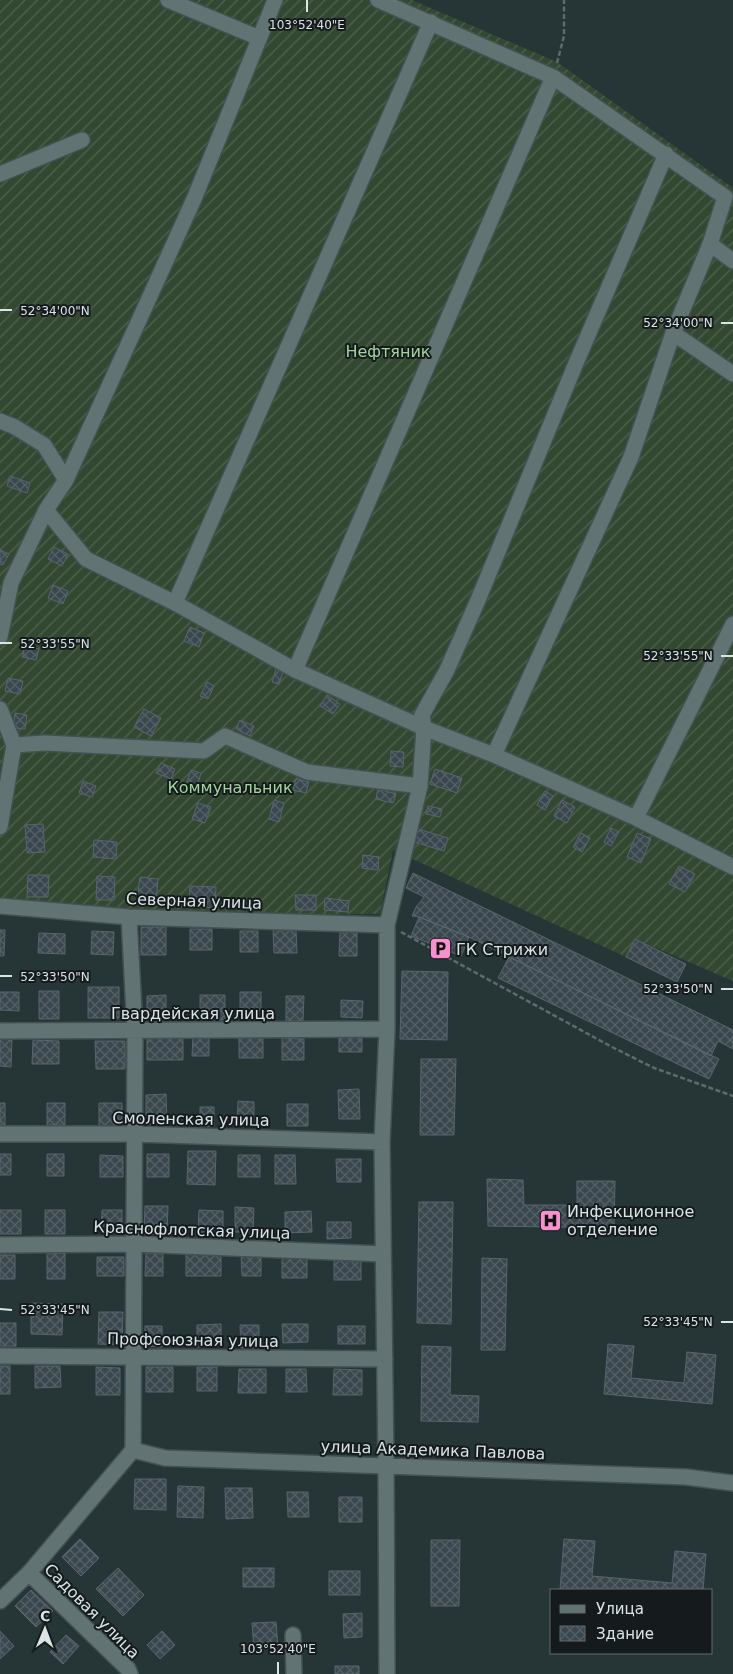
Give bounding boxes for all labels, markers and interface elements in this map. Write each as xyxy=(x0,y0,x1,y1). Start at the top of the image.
text: 103°52'40"E xyxy=(269,18,345,32)
text: 52°34'00"N xyxy=(20,304,90,318)
text: 52°34'00"N xyxy=(643,316,713,330)
park label: Нефтяник xyxy=(345,342,431,361)
text: 52°33'55"N xyxy=(20,637,90,651)
text: 52°33'55"N xyxy=(643,649,713,663)
park label: Коммунальник xyxy=(167,778,293,797)
street label: Северная улица xyxy=(126,889,262,913)
parking icon: ГК Стрижи xyxy=(428,937,452,961)
place label: ГК Стрижи xyxy=(456,940,548,959)
text: 52°33'50"N xyxy=(20,970,90,984)
text: 52°33'50"N xyxy=(643,982,713,996)
street label: Гвардейская улица xyxy=(111,1004,275,1023)
street label: Смоленская улица xyxy=(112,1108,270,1130)
place label: Инфекционное отделение xyxy=(567,1202,694,1239)
hospital icon: Инфекционное отделение xyxy=(539,1208,563,1232)
street label: Краснофлотская улица xyxy=(93,1217,291,1243)
text: 52°33'45"N xyxy=(20,1303,90,1317)
text: 52°33'45"N xyxy=(643,1315,713,1329)
street label: Профсоюзная улица xyxy=(107,1329,279,1351)
street label: улица Академика Павлова xyxy=(320,1437,546,1463)
street label: Садовая улица xyxy=(40,1559,144,1663)
legend xyxy=(550,1589,713,1654)
text: Улица xyxy=(596,1600,644,1618)
north arrow xyxy=(20,1604,70,1654)
text: Здание xyxy=(596,1625,654,1643)
text: 103°52'40"E xyxy=(240,1642,316,1656)

